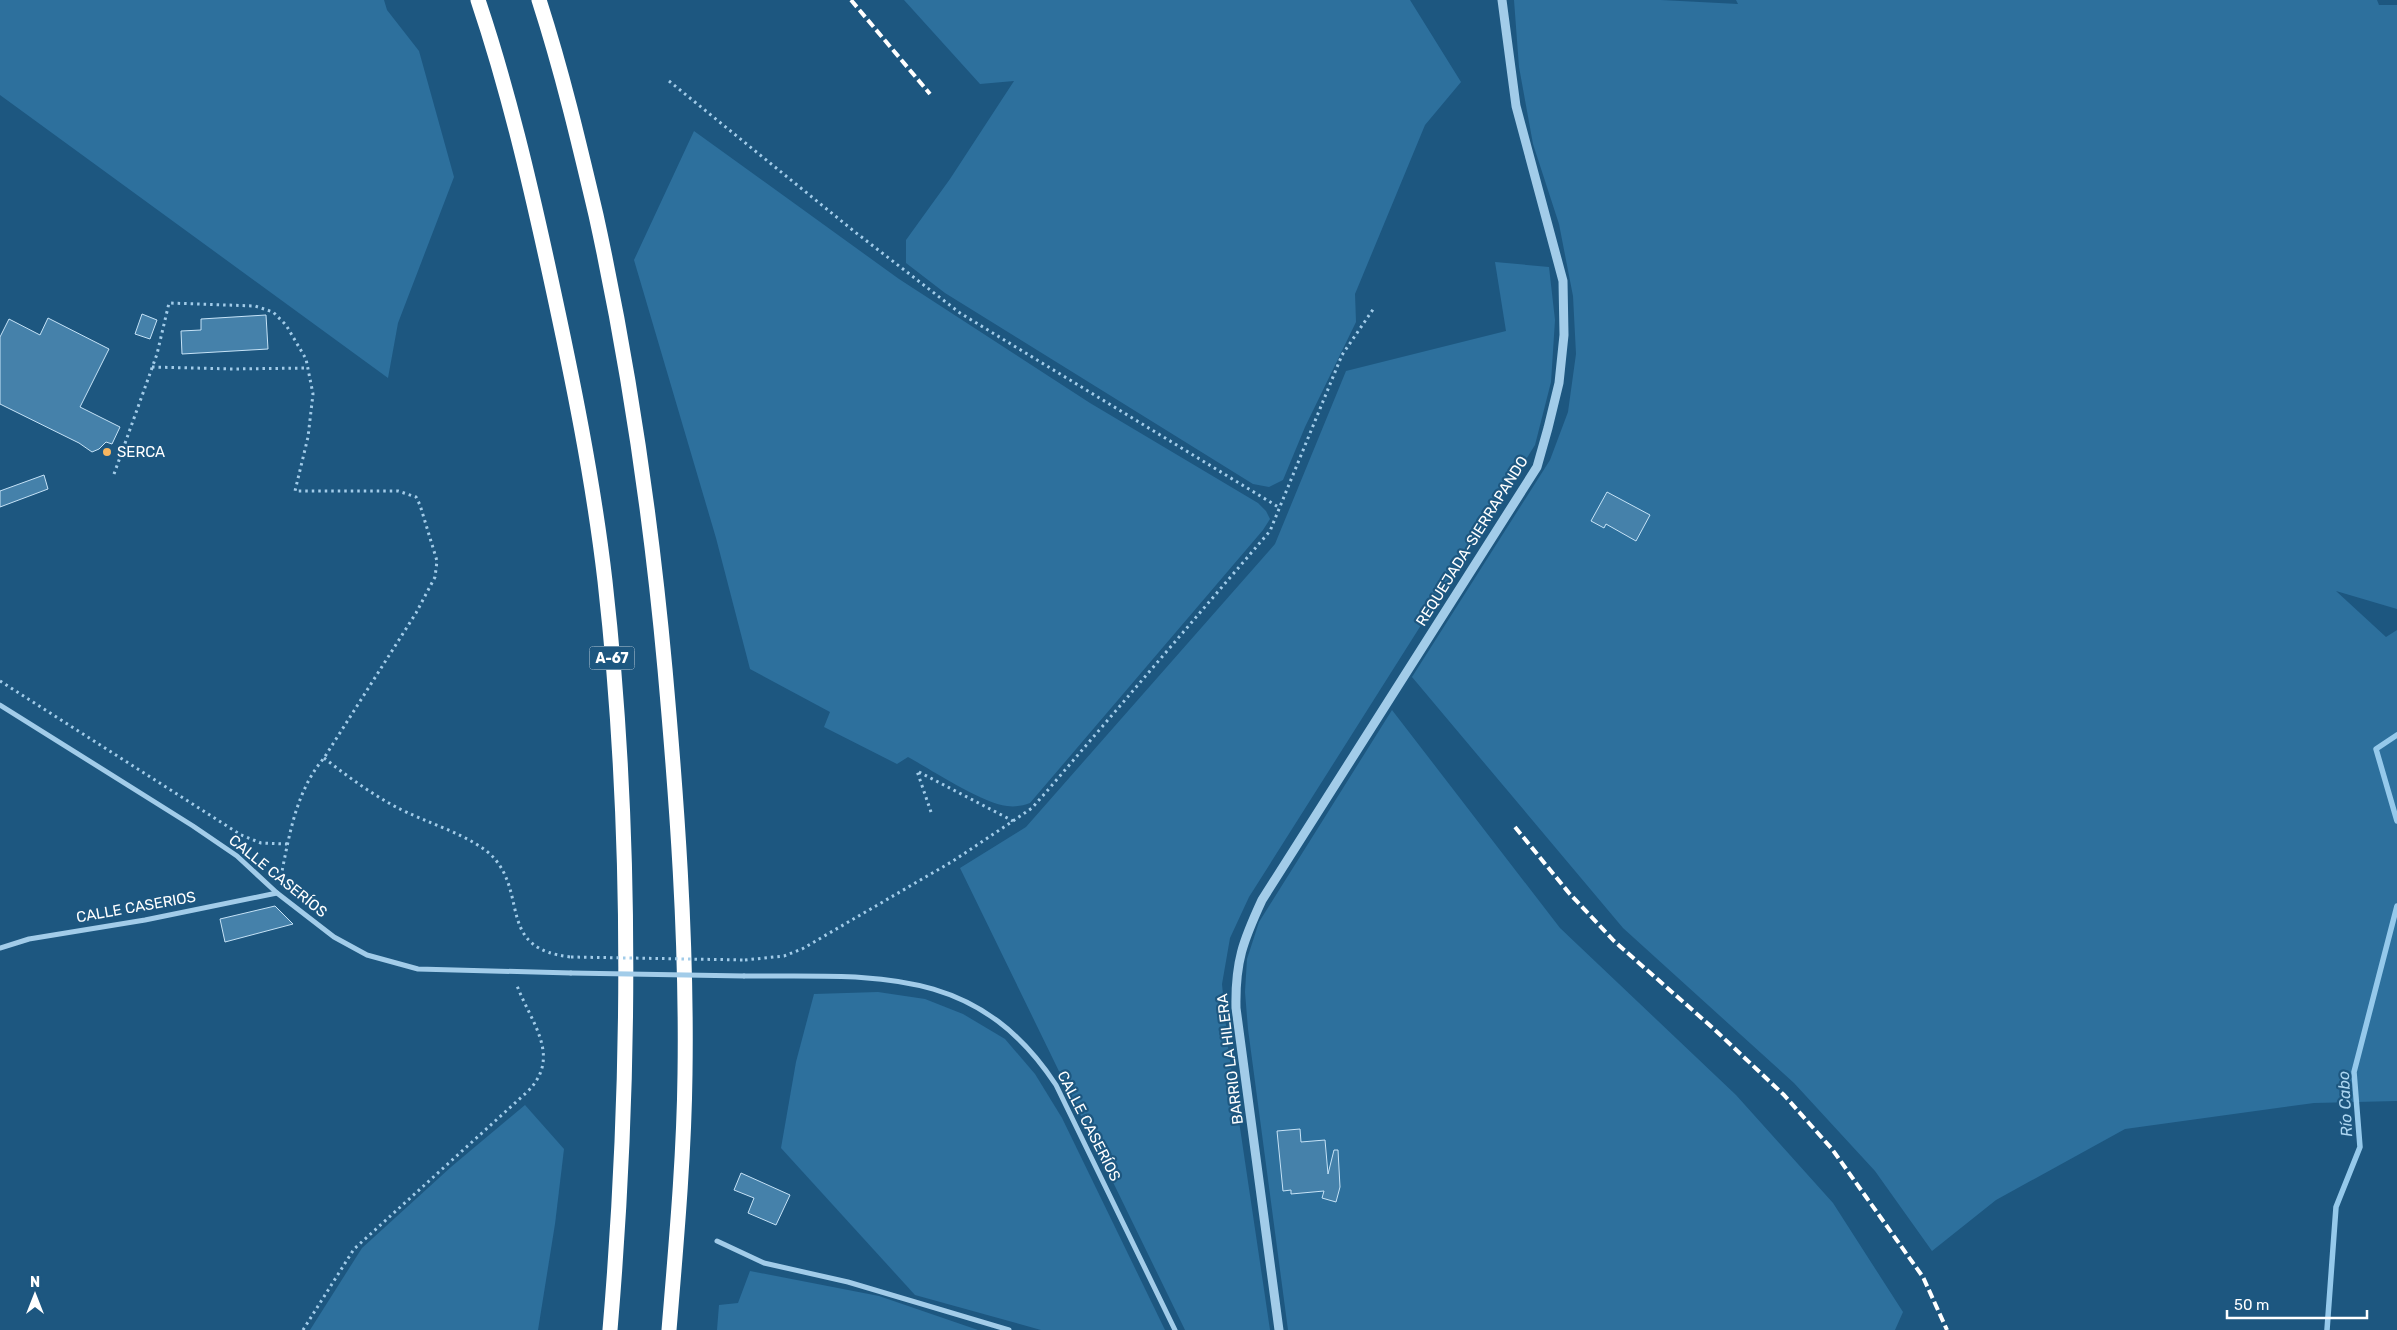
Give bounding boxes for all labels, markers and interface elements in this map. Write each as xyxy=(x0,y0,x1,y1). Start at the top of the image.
place label: SERCA xyxy=(117,443,165,461)
marker: SERCA xyxy=(101,446,113,458)
street label: REQUEJADA-SIERRAPANDO xyxy=(1412,453,1532,629)
road number: A-67 xyxy=(590,646,634,670)
street label: CALLE CASERÍOS xyxy=(225,831,331,921)
street label: CALLE CASERIOS xyxy=(75,888,197,926)
street label: BARRIO LA HILERA xyxy=(1213,993,1247,1125)
street label: CALLE CASERÍOS xyxy=(1053,1068,1125,1184)
water label: Río Cabo xyxy=(2334,1070,2356,1138)
north arrow xyxy=(10,1270,60,1320)
text: N xyxy=(30,1274,40,1291)
scale bar xyxy=(2227,1288,2367,1320)
text: 50 m xyxy=(2234,1296,2269,1314)

